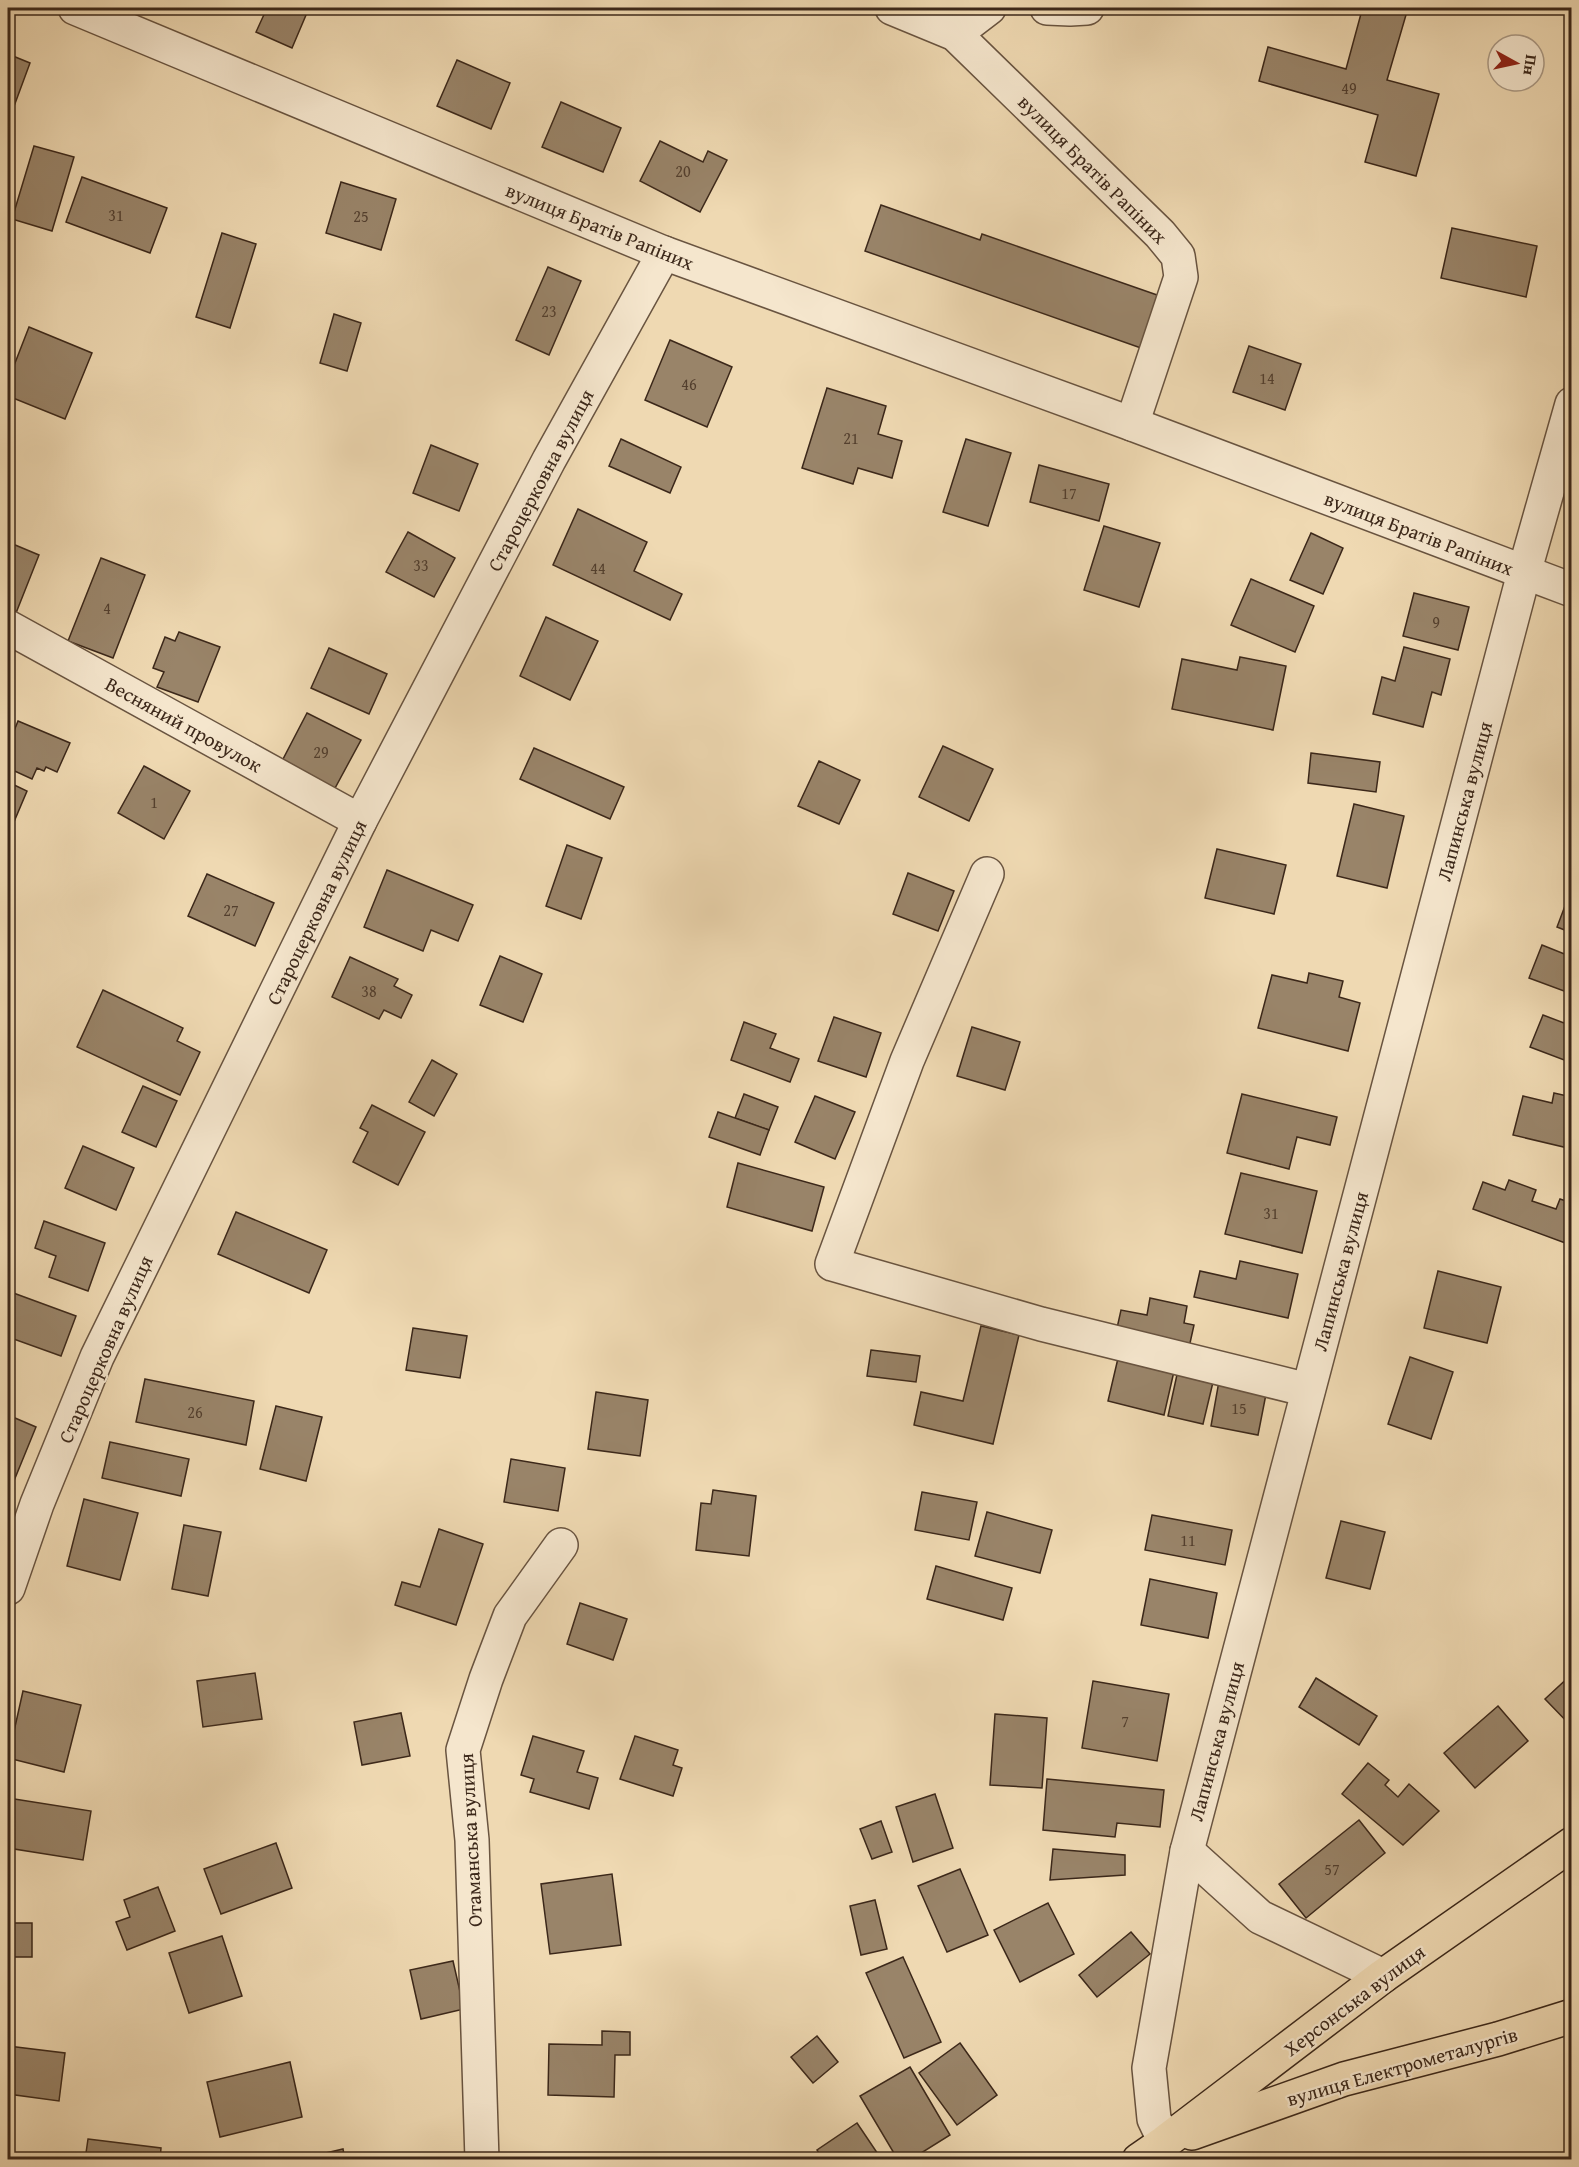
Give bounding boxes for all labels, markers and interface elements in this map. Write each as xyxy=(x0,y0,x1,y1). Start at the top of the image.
north arrow xyxy=(1486,33,1546,93)
text: Пн xyxy=(1518,53,1544,77)
house number: 49 xyxy=(1341,76,1357,100)
street label: вулиця Братів Рапіних xyxy=(1012,88,1175,251)
house number: 20 xyxy=(675,159,691,183)
street label: вулиця Братів Рапіних xyxy=(502,175,699,277)
house number: 31 xyxy=(108,203,124,227)
house number: 25 xyxy=(353,204,369,228)
house number: 23 xyxy=(541,299,557,323)
house number: 14 xyxy=(1259,366,1275,390)
house number: 46 xyxy=(681,372,697,396)
street label: Староцерковна вулиця xyxy=(480,384,600,576)
house number: 21 xyxy=(843,426,859,450)
house number: 17 xyxy=(1061,481,1077,505)
street label: вулиця Братів Рапіних xyxy=(1320,484,1519,583)
house number: 33 xyxy=(413,553,429,577)
house number: 44 xyxy=(590,556,606,580)
house number: 4 xyxy=(103,596,111,620)
house number: 9 xyxy=(1432,610,1440,634)
street label: Весняний провулок xyxy=(100,669,268,779)
street label: Лапинська вулиця xyxy=(1429,718,1499,884)
house number: 29 xyxy=(313,740,329,764)
house number: 1 xyxy=(150,790,158,814)
street label: Староцерковна вулиця xyxy=(258,814,374,1010)
house number: 27 xyxy=(223,898,239,922)
house number: 38 xyxy=(361,979,377,1003)
street label: Лапинська вулиця xyxy=(1305,1188,1375,1354)
house number: 31 xyxy=(1263,1201,1279,1225)
street label: Староцерковна вулиця xyxy=(50,1250,160,1448)
house number: 15 xyxy=(1231,1396,1247,1420)
house number: 26 xyxy=(187,1400,203,1424)
house number: 11 xyxy=(1180,1528,1196,1552)
street label: Лапинська вулиця xyxy=(1181,1658,1251,1824)
house number: 7 xyxy=(1121,1709,1129,1733)
street label: Отаманська вулиця xyxy=(451,1752,489,1928)
house number: 57 xyxy=(1324,1857,1340,1881)
street label: Херсонська вулиця xyxy=(1277,1937,1431,2063)
street label: вулиця Електрометалургів xyxy=(1283,2019,1521,2113)

